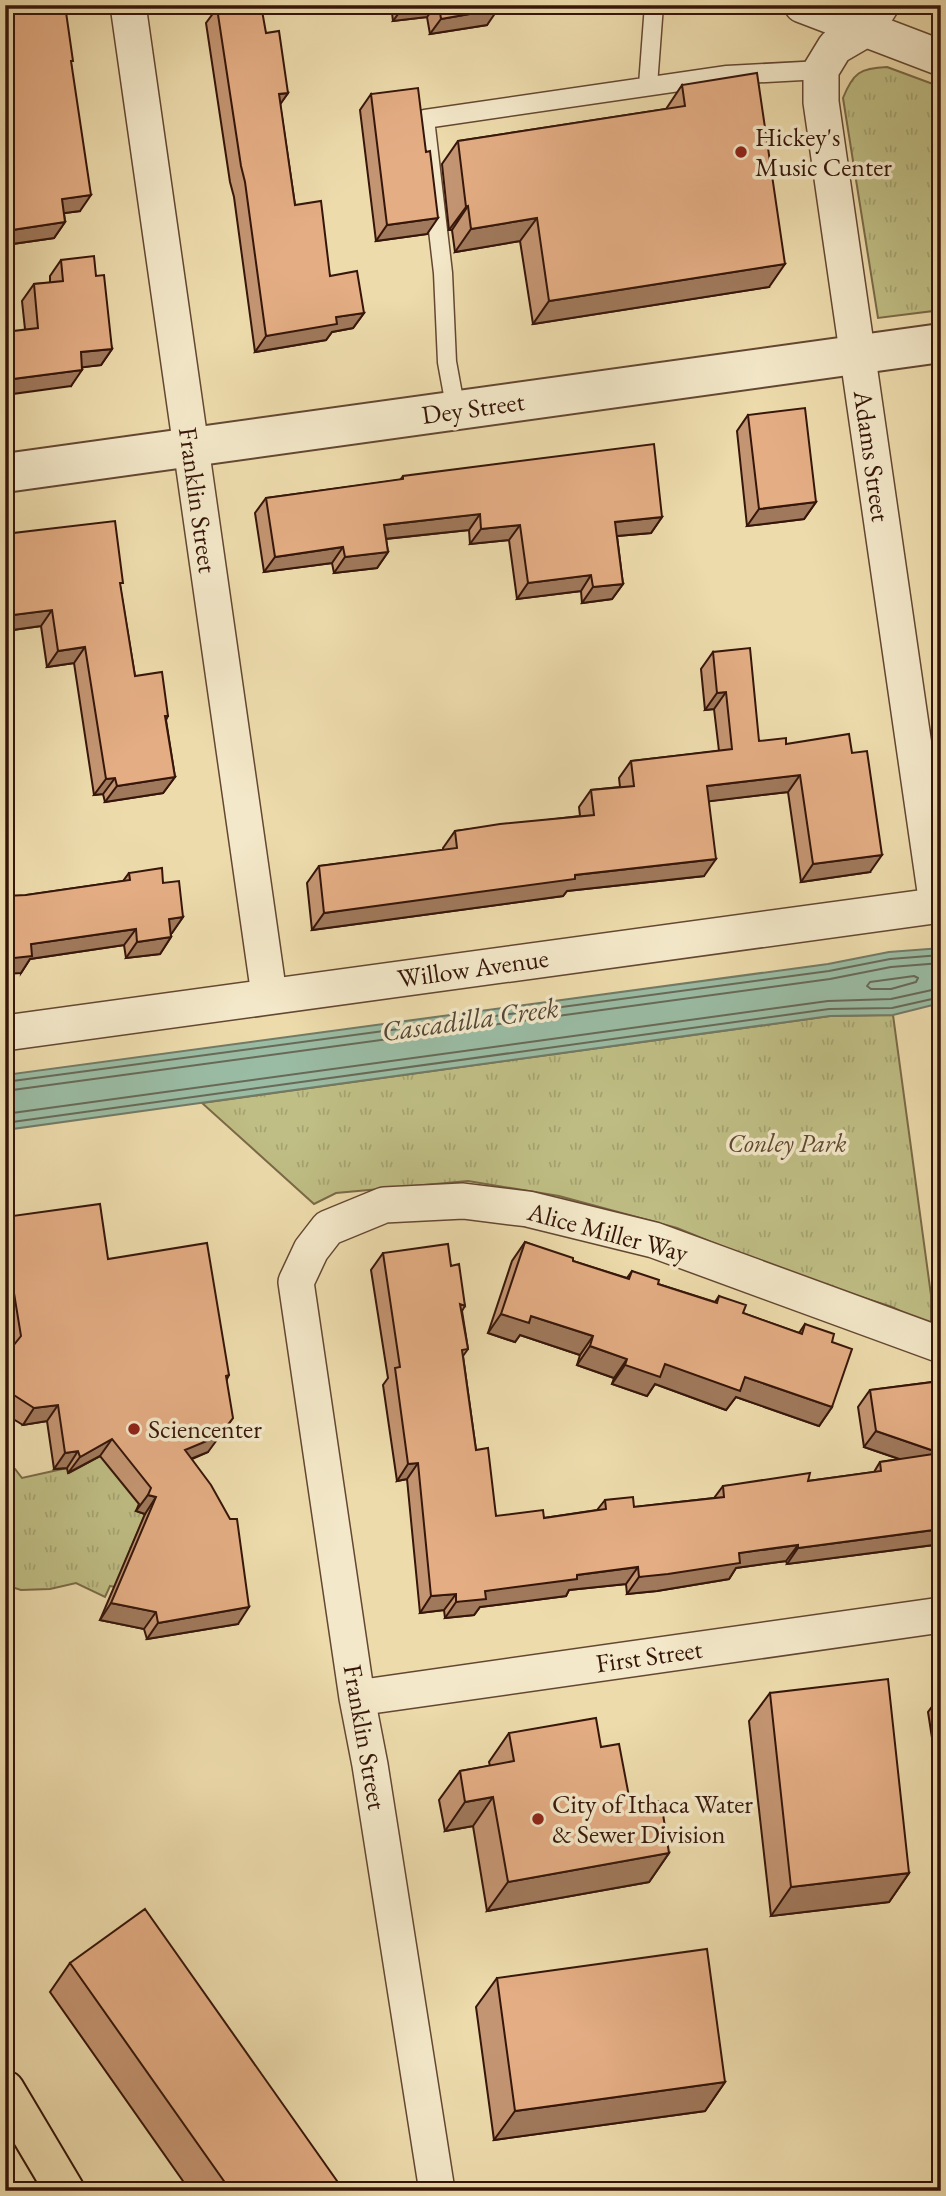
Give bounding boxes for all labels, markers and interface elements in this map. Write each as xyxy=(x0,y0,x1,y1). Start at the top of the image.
place label: Hickey's Music Center xyxy=(755,120,892,184)
marker: Hickey's Music Center xyxy=(733,144,749,160)
street label: Dey Street xyxy=(419,384,527,432)
street label: Adams Street xyxy=(846,387,898,524)
street label: Franklin Street xyxy=(171,425,225,575)
street label: Willow Avenue xyxy=(395,941,551,995)
water label: Cascadilla Creek xyxy=(379,989,561,1049)
park label: Conley Park xyxy=(728,1126,847,1160)
street label: Alice Miller Way xyxy=(523,1194,693,1270)
place label: Sciencenter xyxy=(148,1412,262,1446)
marker: Sciencenter xyxy=(126,1421,142,1437)
street label: First Street xyxy=(594,1632,704,1680)
street label: Franklin Street xyxy=(335,1662,395,1812)
place label: City of Ithaca Water & Sewer Division xyxy=(552,1787,753,1851)
marker: City of Ithaca Water & Sewer Division xyxy=(530,1811,546,1827)

